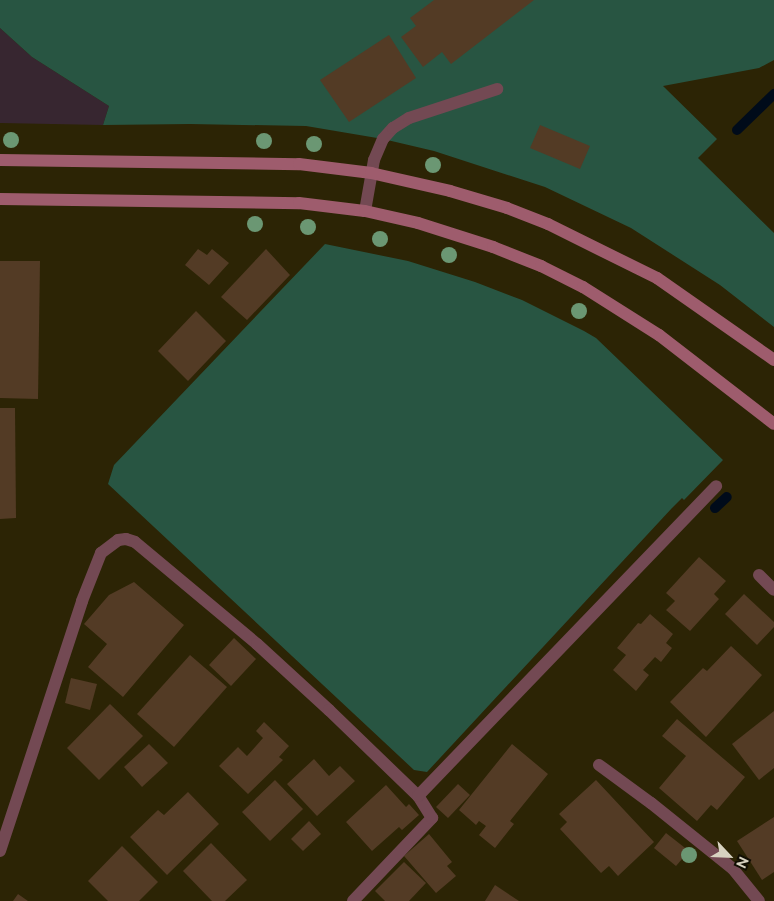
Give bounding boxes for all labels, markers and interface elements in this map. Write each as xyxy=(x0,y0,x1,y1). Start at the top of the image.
north arrow xyxy=(704,831,754,881)
text: N xyxy=(733,854,752,871)

